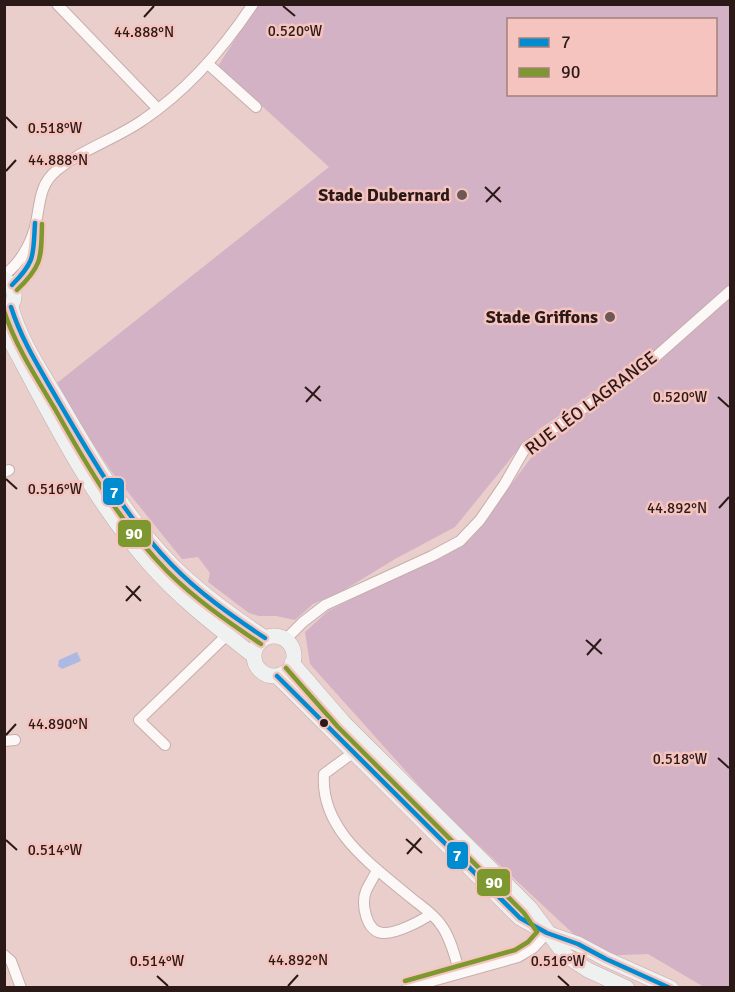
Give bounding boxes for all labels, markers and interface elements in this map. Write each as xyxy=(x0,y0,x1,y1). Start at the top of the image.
legend xyxy=(507,18,717,96)
text: 0.520°W xyxy=(268,22,323,40)
text: 44.888°N xyxy=(114,23,174,41)
text: 7 xyxy=(561,31,571,53)
text: 90 xyxy=(561,61,580,83)
text: 0.518°W xyxy=(28,119,83,137)
text: 44.888°N xyxy=(28,151,88,169)
place label: Stade Dubernard xyxy=(318,184,450,206)
marker: Stade Dubernard xyxy=(455,188,469,202)
place label: Stade Griffons xyxy=(486,306,598,328)
marker: Stade Griffons xyxy=(603,310,617,324)
street label: RUE LÉO LAGRANGE xyxy=(521,346,661,460)
text: 0.520°W xyxy=(653,388,708,406)
line badge: 7 xyxy=(102,477,125,506)
text: 0.516°W xyxy=(28,480,83,498)
text: 7 xyxy=(110,483,119,503)
text: 44.892°N xyxy=(647,499,707,517)
line badge: 90 xyxy=(117,519,152,548)
text: 90 xyxy=(125,524,143,544)
text: 44.890°N xyxy=(28,715,88,733)
unlabelled marker xyxy=(318,717,330,729)
text: 0.518°W xyxy=(653,750,708,768)
text: 0.514°W xyxy=(28,841,83,859)
line badge: 7 xyxy=(446,841,469,870)
text: 7 xyxy=(453,846,462,866)
line badge: 90 xyxy=(476,868,511,897)
text: 90 xyxy=(485,873,503,893)
text: 44.892°N xyxy=(268,951,328,969)
text: 0.514°W xyxy=(130,952,185,970)
text: 0.516°W xyxy=(531,952,586,970)

